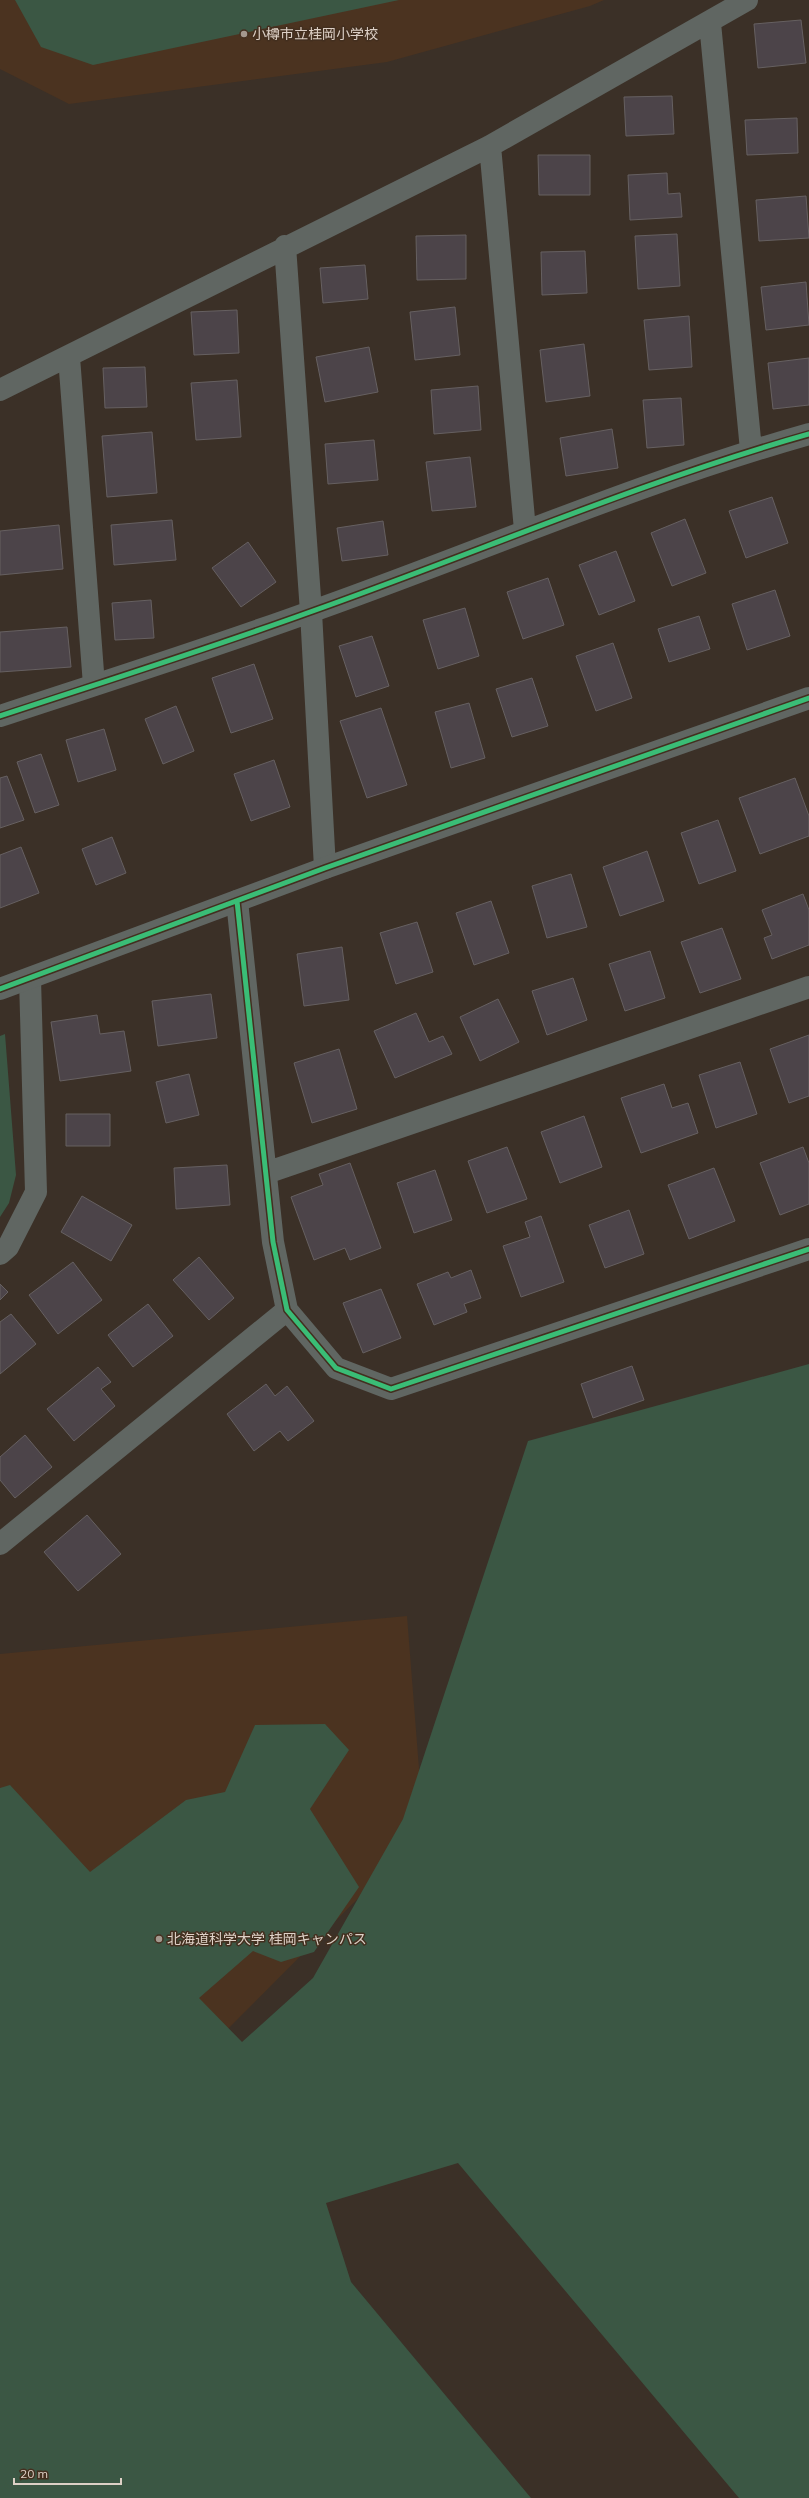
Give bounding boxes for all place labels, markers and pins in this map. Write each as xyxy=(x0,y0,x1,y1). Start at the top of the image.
place label: 小樽市立桂岡小学校 xyxy=(252,25,378,43)
marker: 小樽市立桂岡小学校 xyxy=(239,29,249,39)
place label: 北海道科学大学 桂岡キャンパス xyxy=(167,1930,367,1948)
marker: 北海道科学大学 桂岡キャンパス xyxy=(154,1934,164,1944)

